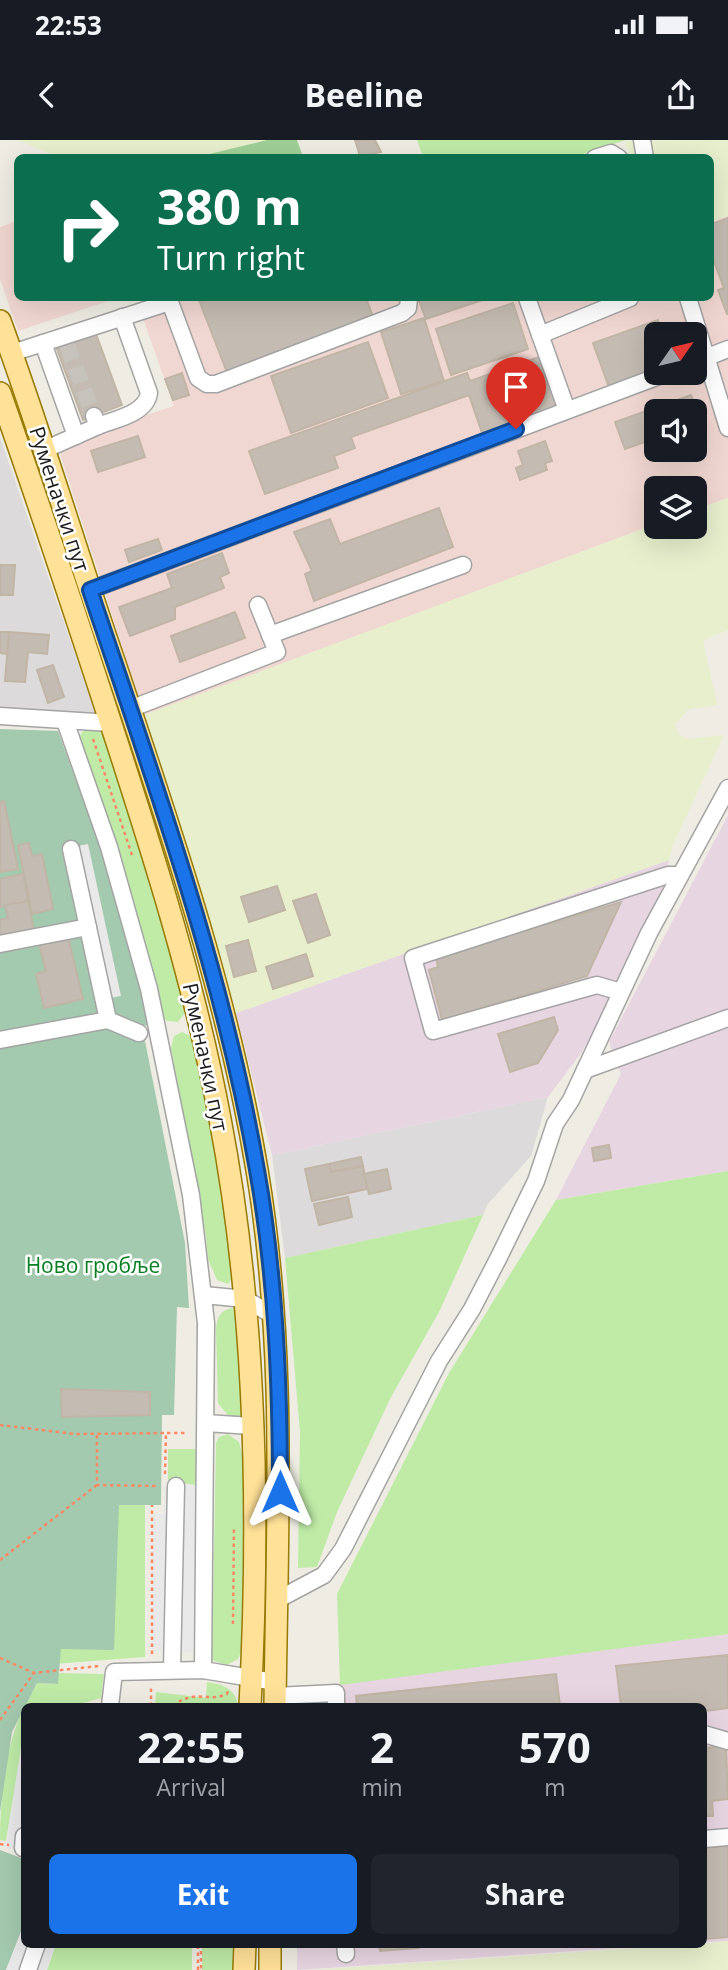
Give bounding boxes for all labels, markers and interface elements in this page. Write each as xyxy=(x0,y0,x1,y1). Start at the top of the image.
text: 22:53 xyxy=(35,7,102,43)
text: Beeline xyxy=(305,73,423,116)
icon: back xyxy=(28,76,66,114)
icon: share xyxy=(662,76,700,114)
text: 380 m xyxy=(157,173,302,239)
icon: right xyxy=(42,182,133,273)
text: Turn right xyxy=(157,236,305,279)
north arrow xyxy=(644,322,707,385)
map controls xyxy=(644,322,707,539)
pin xyxy=(486,357,546,429)
icon: arrive xyxy=(497,368,535,406)
button: sound xyxy=(644,399,707,462)
street label: Руменачки пут xyxy=(23,423,97,575)
button: layers xyxy=(644,476,707,539)
street label: Руменачки пут xyxy=(177,980,235,1134)
park label: Ново гробље xyxy=(26,1251,160,1279)
position arrow xyxy=(243,1455,317,1529)
text: 22:55 xyxy=(137,1718,245,1775)
text: 2 xyxy=(370,1718,394,1775)
text: 570 xyxy=(519,1718,591,1775)
text: Arrival xyxy=(157,1771,226,1803)
text: min xyxy=(361,1771,403,1803)
text: m xyxy=(544,1771,565,1803)
button: Exit xyxy=(49,1854,357,1934)
button: Share xyxy=(371,1854,679,1934)

